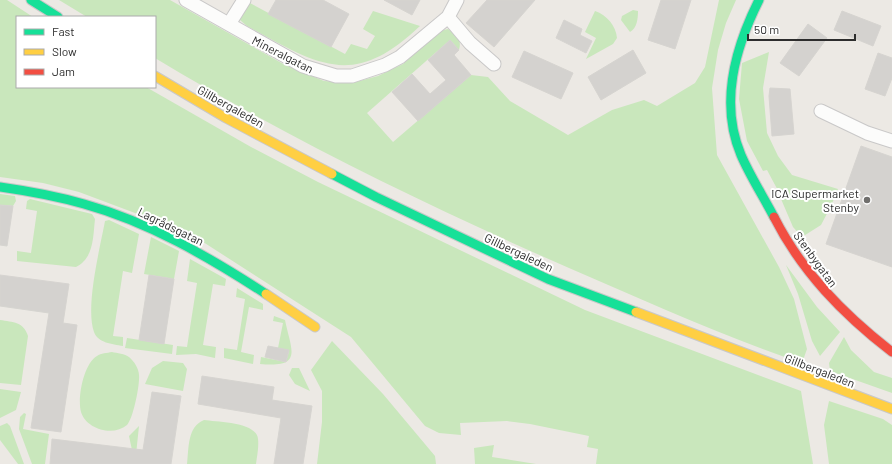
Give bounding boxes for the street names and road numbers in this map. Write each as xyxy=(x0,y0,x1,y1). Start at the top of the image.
street label: Mineralgatan xyxy=(250,33,316,75)
street label: Gillbergaleden xyxy=(195,82,267,130)
street label: Lagrådsgatan xyxy=(136,204,206,248)
street label: Stenbygatan xyxy=(791,228,841,290)
street label: Gillbergaleden xyxy=(482,230,556,274)
street label: Gillbergaleden xyxy=(783,350,857,390)

